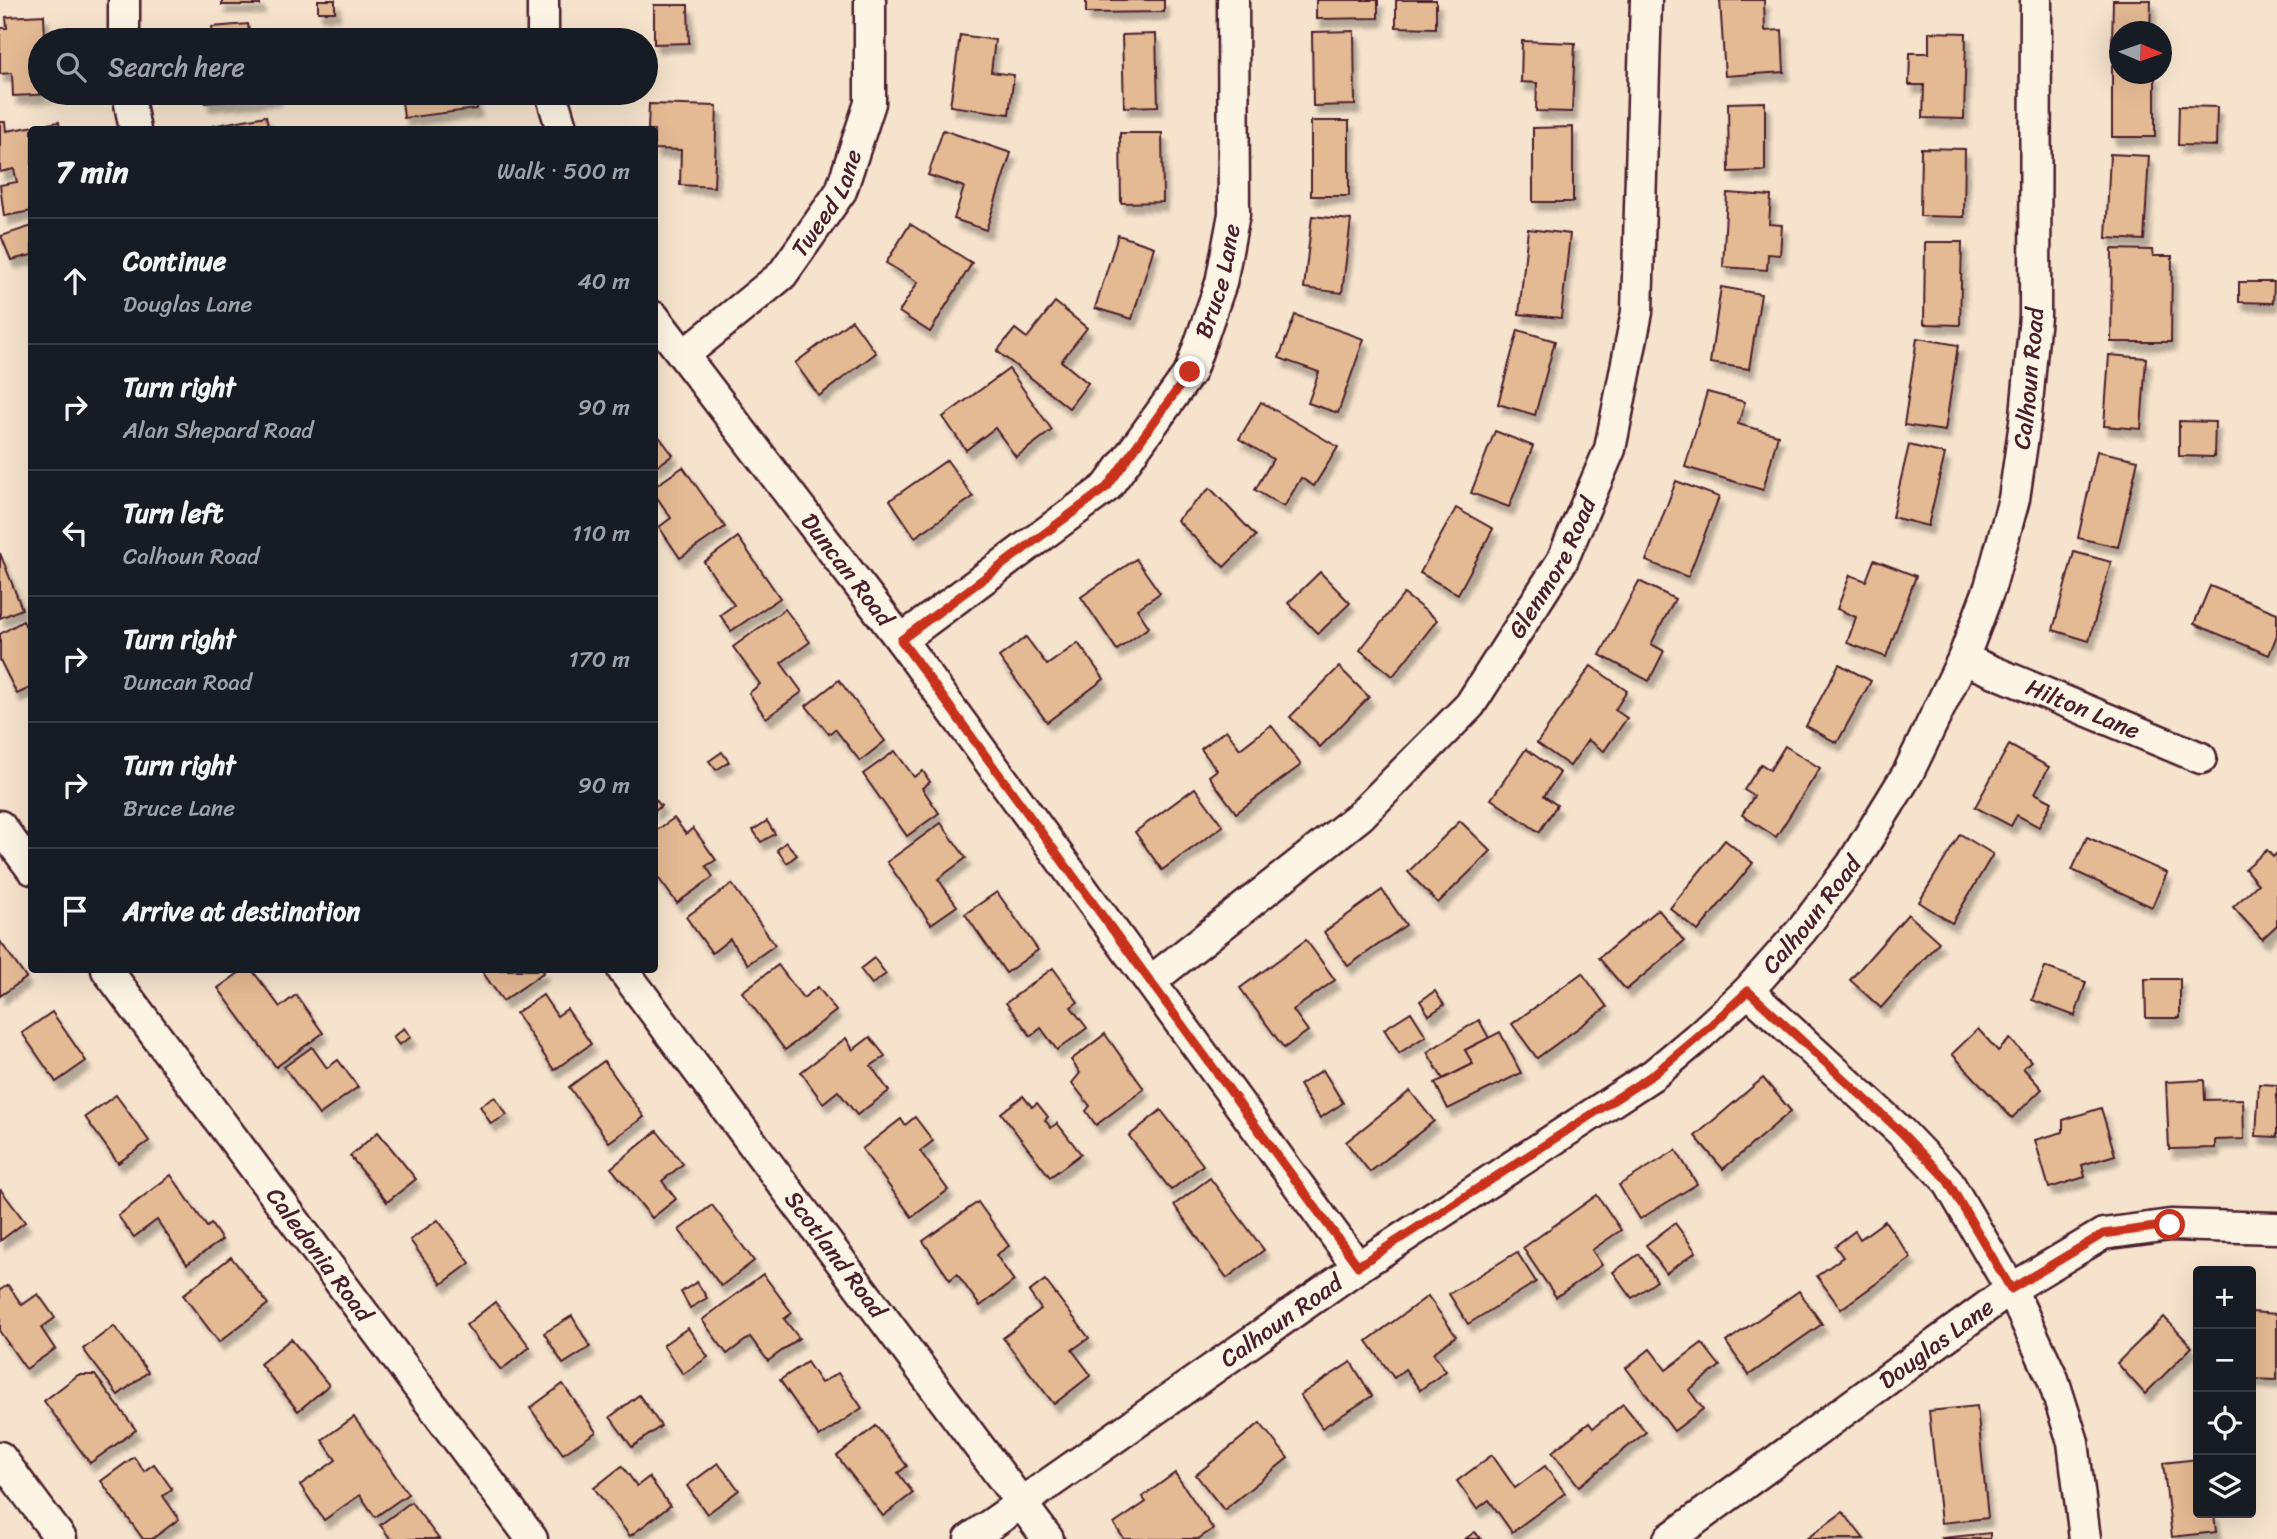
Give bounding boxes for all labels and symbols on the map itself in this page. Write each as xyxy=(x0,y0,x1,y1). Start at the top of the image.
north arrow xyxy=(2109,21,2172,84)
street label: Tweed Lane xyxy=(779,144,874,266)
street label: Bruce Lane xyxy=(1182,220,1253,344)
street label: Calhoun Road xyxy=(2000,305,2056,452)
route end xyxy=(1174,356,1205,387)
street label: Glenmore Road xyxy=(1496,489,1609,647)
street label: Duncan Road xyxy=(790,503,906,638)
street label: Hilton Lane xyxy=(2019,666,2147,752)
street label: Calhoun Road xyxy=(1751,844,1874,984)
street label: Caledonia Road xyxy=(255,1178,386,1333)
street label: Scotland Road xyxy=(773,1181,898,1329)
route start xyxy=(2154,1209,2185,1240)
street label: Calhoun Road xyxy=(1211,1261,1353,1379)
street label: Douglas Lane xyxy=(1869,1287,2003,1400)

